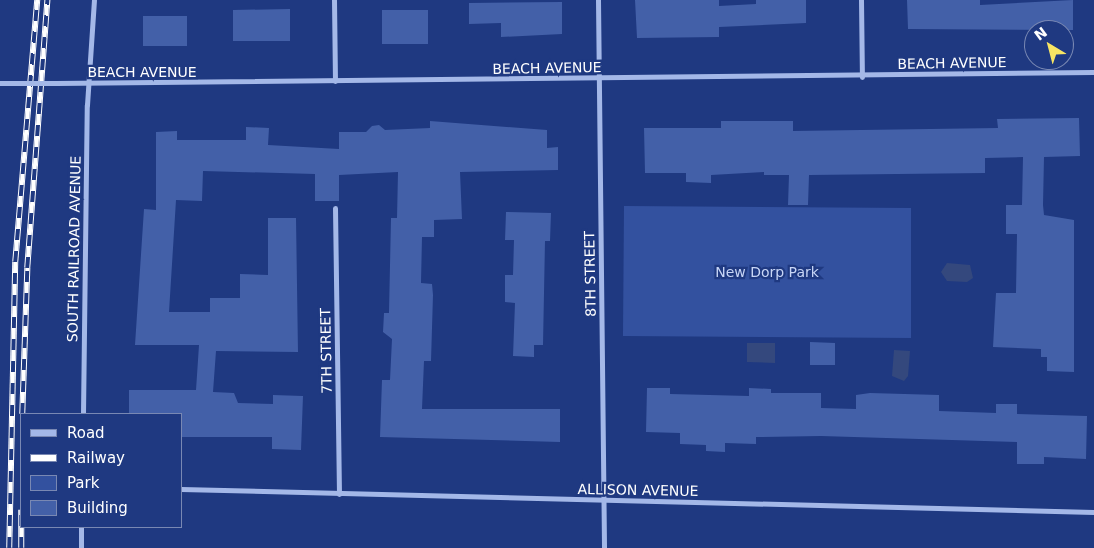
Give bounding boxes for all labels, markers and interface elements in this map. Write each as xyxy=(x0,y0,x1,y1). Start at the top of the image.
north arrow xyxy=(1024,20,1074,70)
text: N xyxy=(1031,24,1050,44)
street label: BEACH AVENUE xyxy=(897,54,1007,72)
street label: BEACH AVENUE xyxy=(492,59,602,77)
street label: BEACH AVENUE xyxy=(87,64,197,80)
street label: SOUTH RAILROAD AVENUE xyxy=(64,156,84,342)
street label: 8TH STREET xyxy=(581,231,599,317)
park label: New Dorp Park xyxy=(715,264,819,280)
street label: 7TH STREET xyxy=(317,308,335,394)
legend xyxy=(20,413,182,528)
text: Road xyxy=(67,424,105,442)
text: Railway xyxy=(67,449,125,467)
text: Park xyxy=(67,474,99,492)
street label: ALLISON AVENUE xyxy=(577,481,699,499)
text: Building xyxy=(67,499,128,517)

